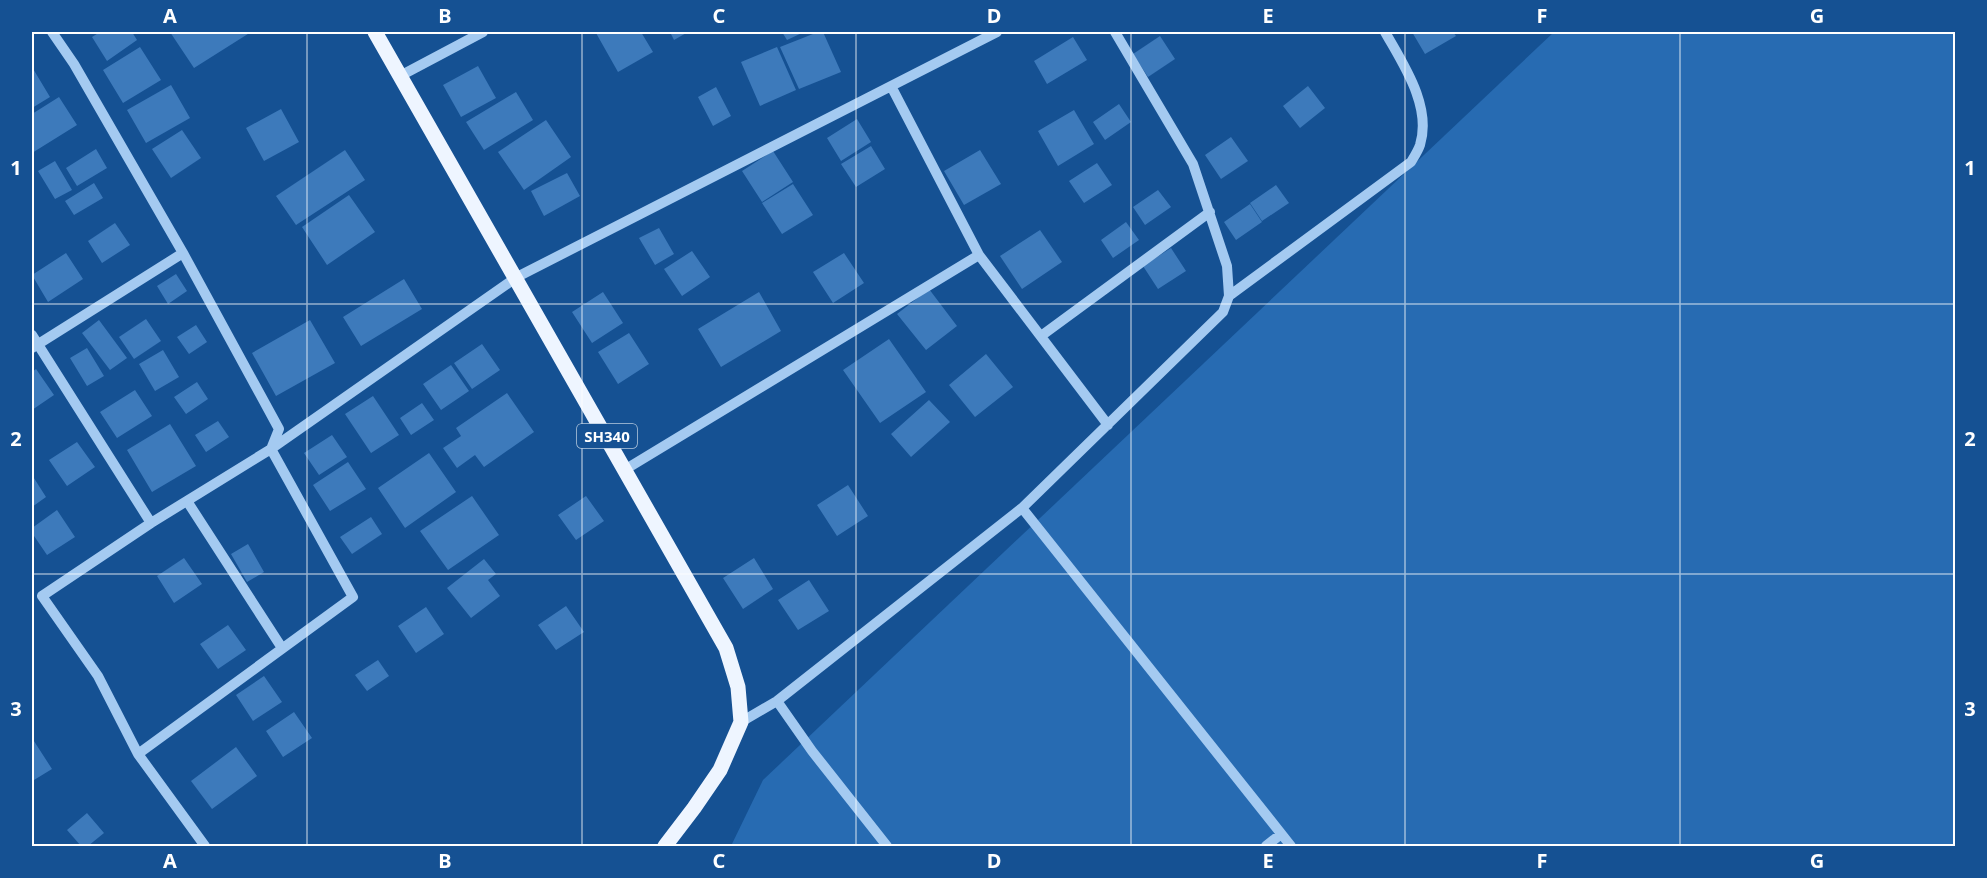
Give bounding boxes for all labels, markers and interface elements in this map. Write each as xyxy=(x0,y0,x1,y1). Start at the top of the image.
text: A xyxy=(163,2,177,29)
text: B xyxy=(438,2,452,29)
text: C xyxy=(713,2,726,29)
text: D xyxy=(987,2,1001,29)
text: E xyxy=(1262,2,1274,29)
text: F xyxy=(1537,2,1547,29)
text: G xyxy=(1810,2,1824,29)
text: 1 xyxy=(10,154,22,181)
text: 1 xyxy=(1964,154,1976,181)
road number: SH340 xyxy=(577,424,637,448)
text: 2 xyxy=(10,425,22,452)
text: 2 xyxy=(1964,425,1976,452)
text: 3 xyxy=(10,695,22,722)
text: 3 xyxy=(1964,695,1976,722)
text: A xyxy=(163,847,177,874)
text: B xyxy=(438,847,452,874)
text: C xyxy=(713,847,726,874)
text: D xyxy=(987,847,1001,874)
text: E xyxy=(1262,847,1274,874)
text: F xyxy=(1537,847,1547,874)
text: G xyxy=(1810,847,1824,874)

